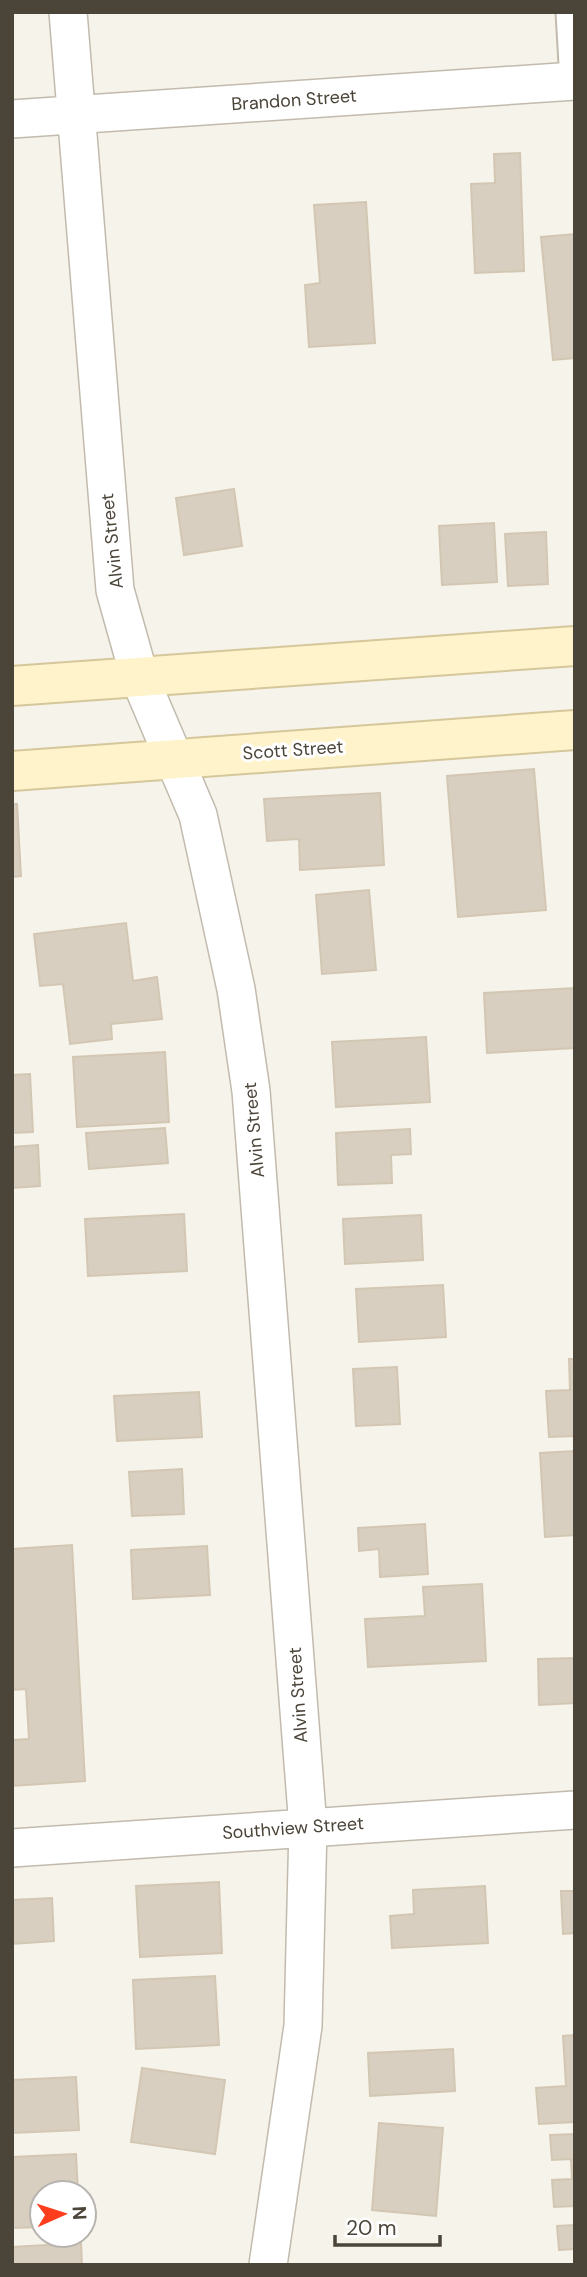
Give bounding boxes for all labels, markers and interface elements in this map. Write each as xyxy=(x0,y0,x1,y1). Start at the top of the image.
street label: Brandon Street xyxy=(230,84,358,116)
street label: Alvin Street xyxy=(95,492,129,590)
street label: Scott Street xyxy=(242,735,344,765)
street label: Alvin Street xyxy=(238,1081,270,1179)
street label: Alvin Street xyxy=(283,1646,313,1744)
street label: Southview Street xyxy=(221,1811,365,1845)
north arrow xyxy=(28,2179,98,2249)
scale bar xyxy=(335,2204,440,2248)
text: N xyxy=(67,2206,92,2221)
text: 20 m xyxy=(346,2214,397,2242)

